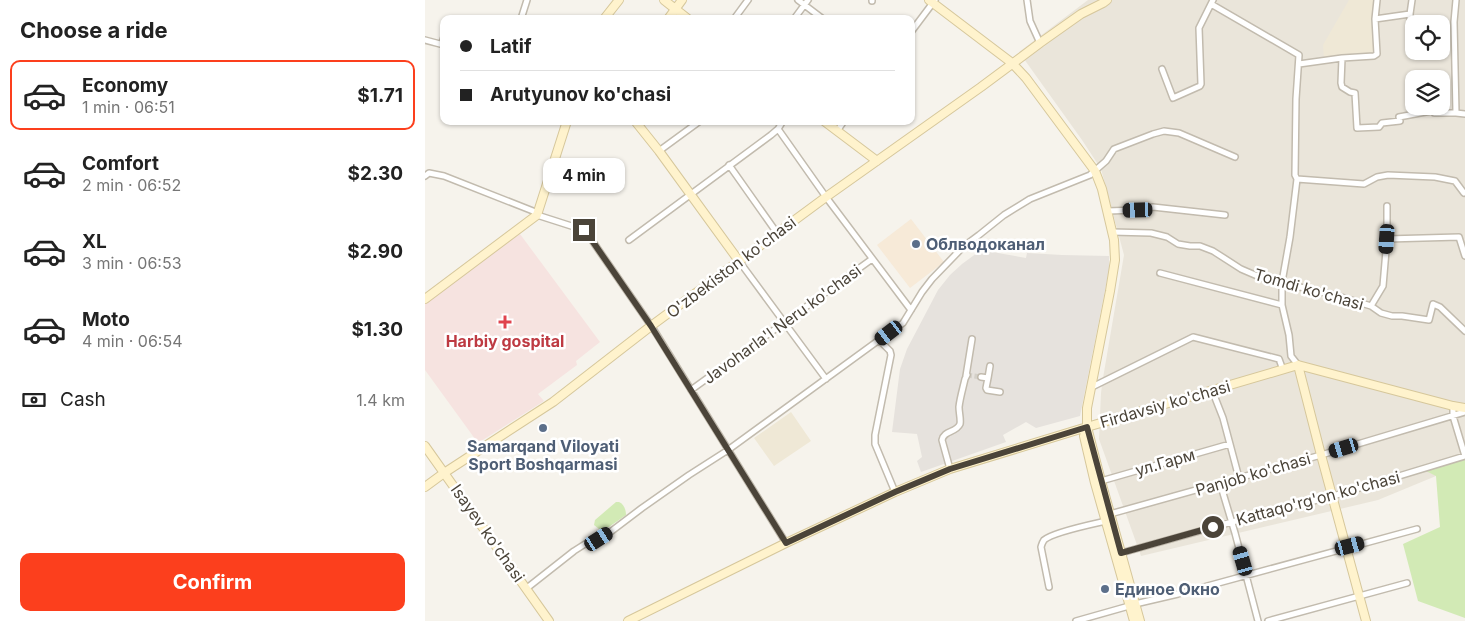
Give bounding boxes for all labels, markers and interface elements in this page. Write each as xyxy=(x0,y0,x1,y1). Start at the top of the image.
map controls xyxy=(1405,15,1450,115)
button: locate xyxy=(1405,15,1450,60)
text: Choose a ride xyxy=(20,17,168,43)
text: Latif xyxy=(490,35,531,58)
button: layers xyxy=(1405,70,1450,115)
icon: car xyxy=(22,73,67,118)
text: Economy xyxy=(82,74,168,97)
text: Arutyunov ko'chasi xyxy=(490,83,671,106)
text: $1.71 xyxy=(357,84,403,107)
text: 1 min · 06:51 xyxy=(82,97,175,117)
icon: car xyxy=(22,151,67,196)
text: Comfort xyxy=(82,152,159,175)
callout: 4 min xyxy=(543,158,625,192)
text: $2.30 xyxy=(348,162,403,185)
text: 4 min xyxy=(562,165,606,185)
text: 2 min · 06:52 xyxy=(82,175,181,195)
car xyxy=(1122,202,1153,218)
street label: O'zbekiston ko'chasi xyxy=(662,212,800,322)
route end xyxy=(573,219,595,241)
car xyxy=(1378,224,1395,254)
icon: car xyxy=(22,229,67,274)
text: XL xyxy=(82,230,107,253)
place label: Облводоканал xyxy=(926,234,1045,254)
marker: Облводоканал xyxy=(910,238,922,250)
text: $2.90 xyxy=(347,240,403,263)
text: 3 min · 06:53 xyxy=(82,253,182,273)
street label: Javoharla'l Neru ko'chasi xyxy=(699,260,865,388)
street label: Tomdi ko'chasi xyxy=(1252,264,1366,314)
icon: car xyxy=(22,307,67,352)
text: Moto xyxy=(82,308,130,331)
marker: Harbiy gospital xyxy=(498,315,512,329)
text: $1.30 xyxy=(351,318,403,341)
car xyxy=(872,318,905,348)
text: 4 min · 06:54 xyxy=(82,331,182,351)
place label: Harbiy gospital xyxy=(446,331,564,351)
street label: Firdavsiy ko'chasi xyxy=(1098,376,1232,432)
icon: cash xyxy=(20,386,48,414)
text: Cash xyxy=(60,388,106,411)
text: 1.4 km xyxy=(356,390,405,410)
marker: Samarqand Viloyati Sport Boshqarmasi xyxy=(537,422,549,434)
place label: Samarqand Viloyati Sport Boshqarmasi xyxy=(467,436,619,474)
car xyxy=(1327,436,1360,460)
street label: ул.Гарм xyxy=(1133,444,1197,480)
street label: Panjob ko'chasi xyxy=(1193,448,1313,500)
street label: Kattaqo'rg'on ko'chasi xyxy=(1234,467,1402,529)
street label: Isayev ko'chasi xyxy=(447,480,529,586)
route start xyxy=(1202,516,1224,538)
car xyxy=(582,525,615,553)
car xyxy=(1333,535,1366,557)
car xyxy=(1231,545,1254,577)
button: Confirm xyxy=(20,553,405,611)
place label: Единое Окно xyxy=(1115,579,1220,599)
marker: Единое Окно xyxy=(1099,583,1111,595)

